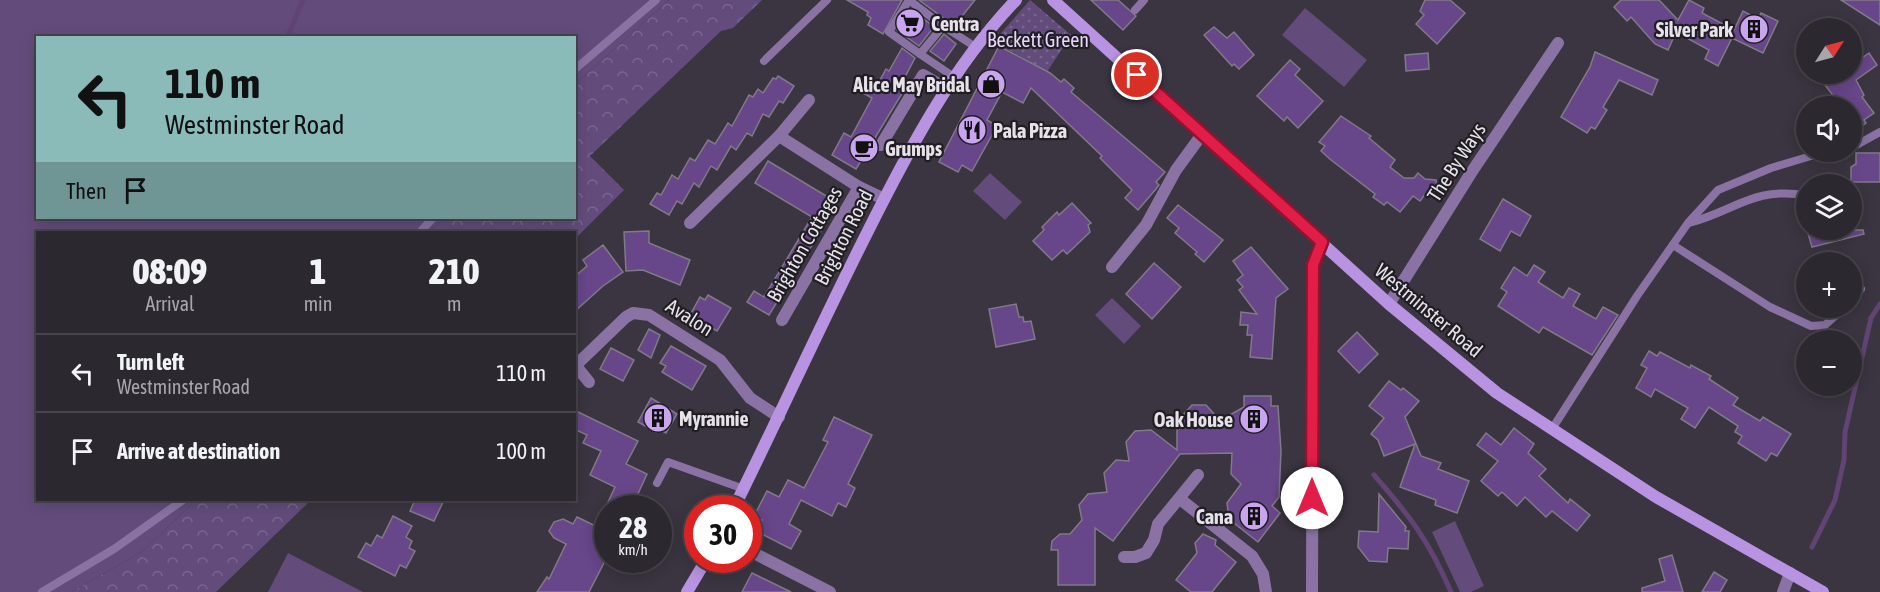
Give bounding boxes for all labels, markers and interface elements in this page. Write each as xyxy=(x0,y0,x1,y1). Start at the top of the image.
supermarket icon: Centra xyxy=(894,7,926,39)
place label: Centra xyxy=(931,12,979,35)
building icon: Silver Park xyxy=(1738,13,1770,45)
place label: Silver Park xyxy=(1656,18,1733,41)
north arrow xyxy=(1796,18,1862,84)
map controls xyxy=(1796,18,1862,396)
park label: Beckett Green xyxy=(987,28,1089,51)
pin xyxy=(1111,49,1162,100)
icon: arrive xyxy=(1120,58,1153,91)
text: 110 m xyxy=(165,59,260,107)
icon: left xyxy=(66,60,144,138)
shop icon: Alice May Bridal xyxy=(975,68,1007,100)
place label: Alice May Bridal xyxy=(852,73,971,96)
button: sound xyxy=(1796,96,1862,162)
text: Westminster Road xyxy=(165,109,345,140)
restaurant icon: Pala Pizza xyxy=(956,114,988,146)
street label: The By Ways xyxy=(1422,118,1490,206)
place label: Pala Pizza xyxy=(993,119,1067,142)
cafe icon: Grumps xyxy=(848,132,880,164)
place label: Grumps xyxy=(885,137,942,160)
icon: arrive xyxy=(119,174,152,207)
button: layers xyxy=(1796,174,1862,240)
text: Then xyxy=(66,178,107,204)
street label: Brighton Cottages xyxy=(762,182,846,306)
street label: Brighton Road xyxy=(809,186,877,288)
text: 08:09 xyxy=(132,250,207,292)
text: 1 xyxy=(310,250,326,292)
text: 210 xyxy=(429,250,480,292)
button: + xyxy=(1796,252,1862,318)
street label: Westminster Road xyxy=(1371,258,1487,362)
text: Arrival xyxy=(145,292,194,315)
text: min xyxy=(304,292,332,315)
text: m xyxy=(447,292,461,315)
street label: Avalon xyxy=(662,294,718,340)
button: − xyxy=(1796,330,1862,396)
text: Turn left xyxy=(117,349,184,375)
icon: left xyxy=(66,357,99,390)
text: 110 m xyxy=(496,360,546,386)
text: Westminster Road xyxy=(117,375,250,398)
building icon: Myrannie xyxy=(642,402,674,434)
building icon: Oak House xyxy=(1238,403,1270,435)
place label: Myrannie xyxy=(679,407,749,430)
place label: Oak House xyxy=(1154,408,1233,431)
icon: arrive xyxy=(66,435,99,468)
text: Arrive at destination xyxy=(117,438,280,464)
text: 100 m xyxy=(496,438,546,464)
position arrow xyxy=(1280,466,1344,530)
speed limit sign: 30 xyxy=(684,495,762,573)
building icon: Cana xyxy=(1238,500,1270,532)
place label: Cana xyxy=(1196,505,1233,528)
text: 28 xyxy=(619,510,647,544)
text: km/h xyxy=(618,541,648,558)

